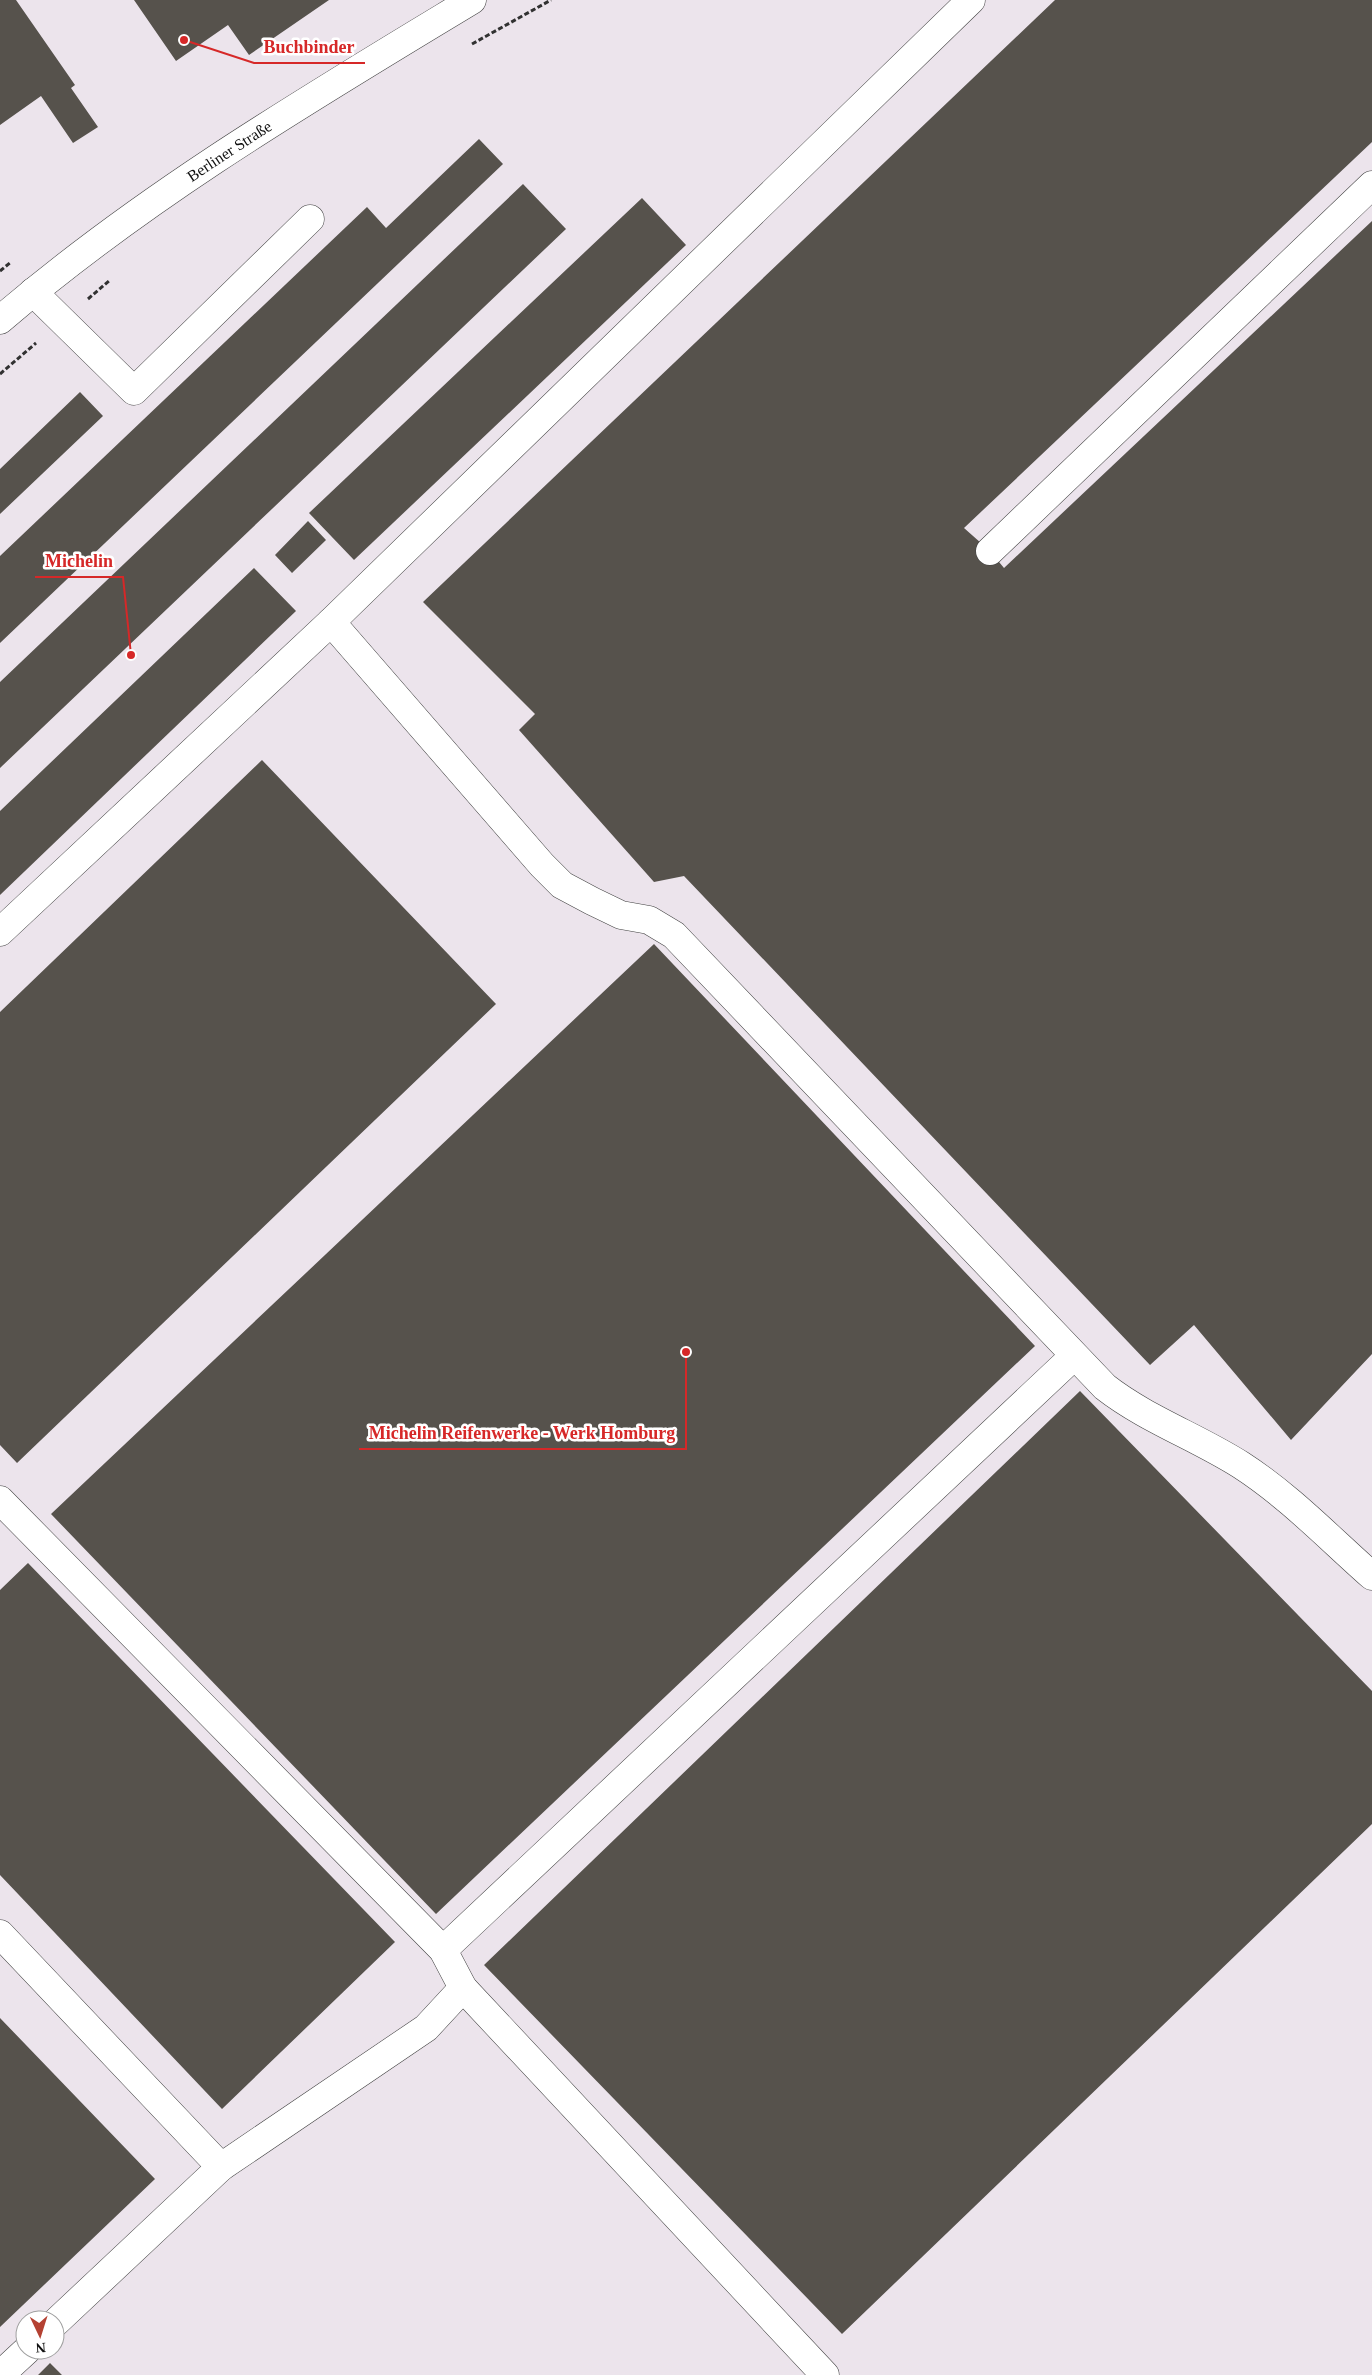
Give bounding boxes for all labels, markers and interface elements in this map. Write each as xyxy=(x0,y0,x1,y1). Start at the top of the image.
callout: Buchbinder xyxy=(254,30,365,63)
text: Buchbinder xyxy=(263,37,355,57)
street label: Berliner Straße xyxy=(184,117,274,185)
callout: Michelin xyxy=(35,544,123,577)
text: Michelin xyxy=(45,551,113,571)
callout: Michelin Reifenwerke - Werk Homburg xyxy=(359,1416,686,1449)
text: Michelin Reifenwerke - Werk Homburg xyxy=(369,1423,675,1443)
north arrow xyxy=(15,2310,65,2360)
text: N xyxy=(35,2340,46,2355)

